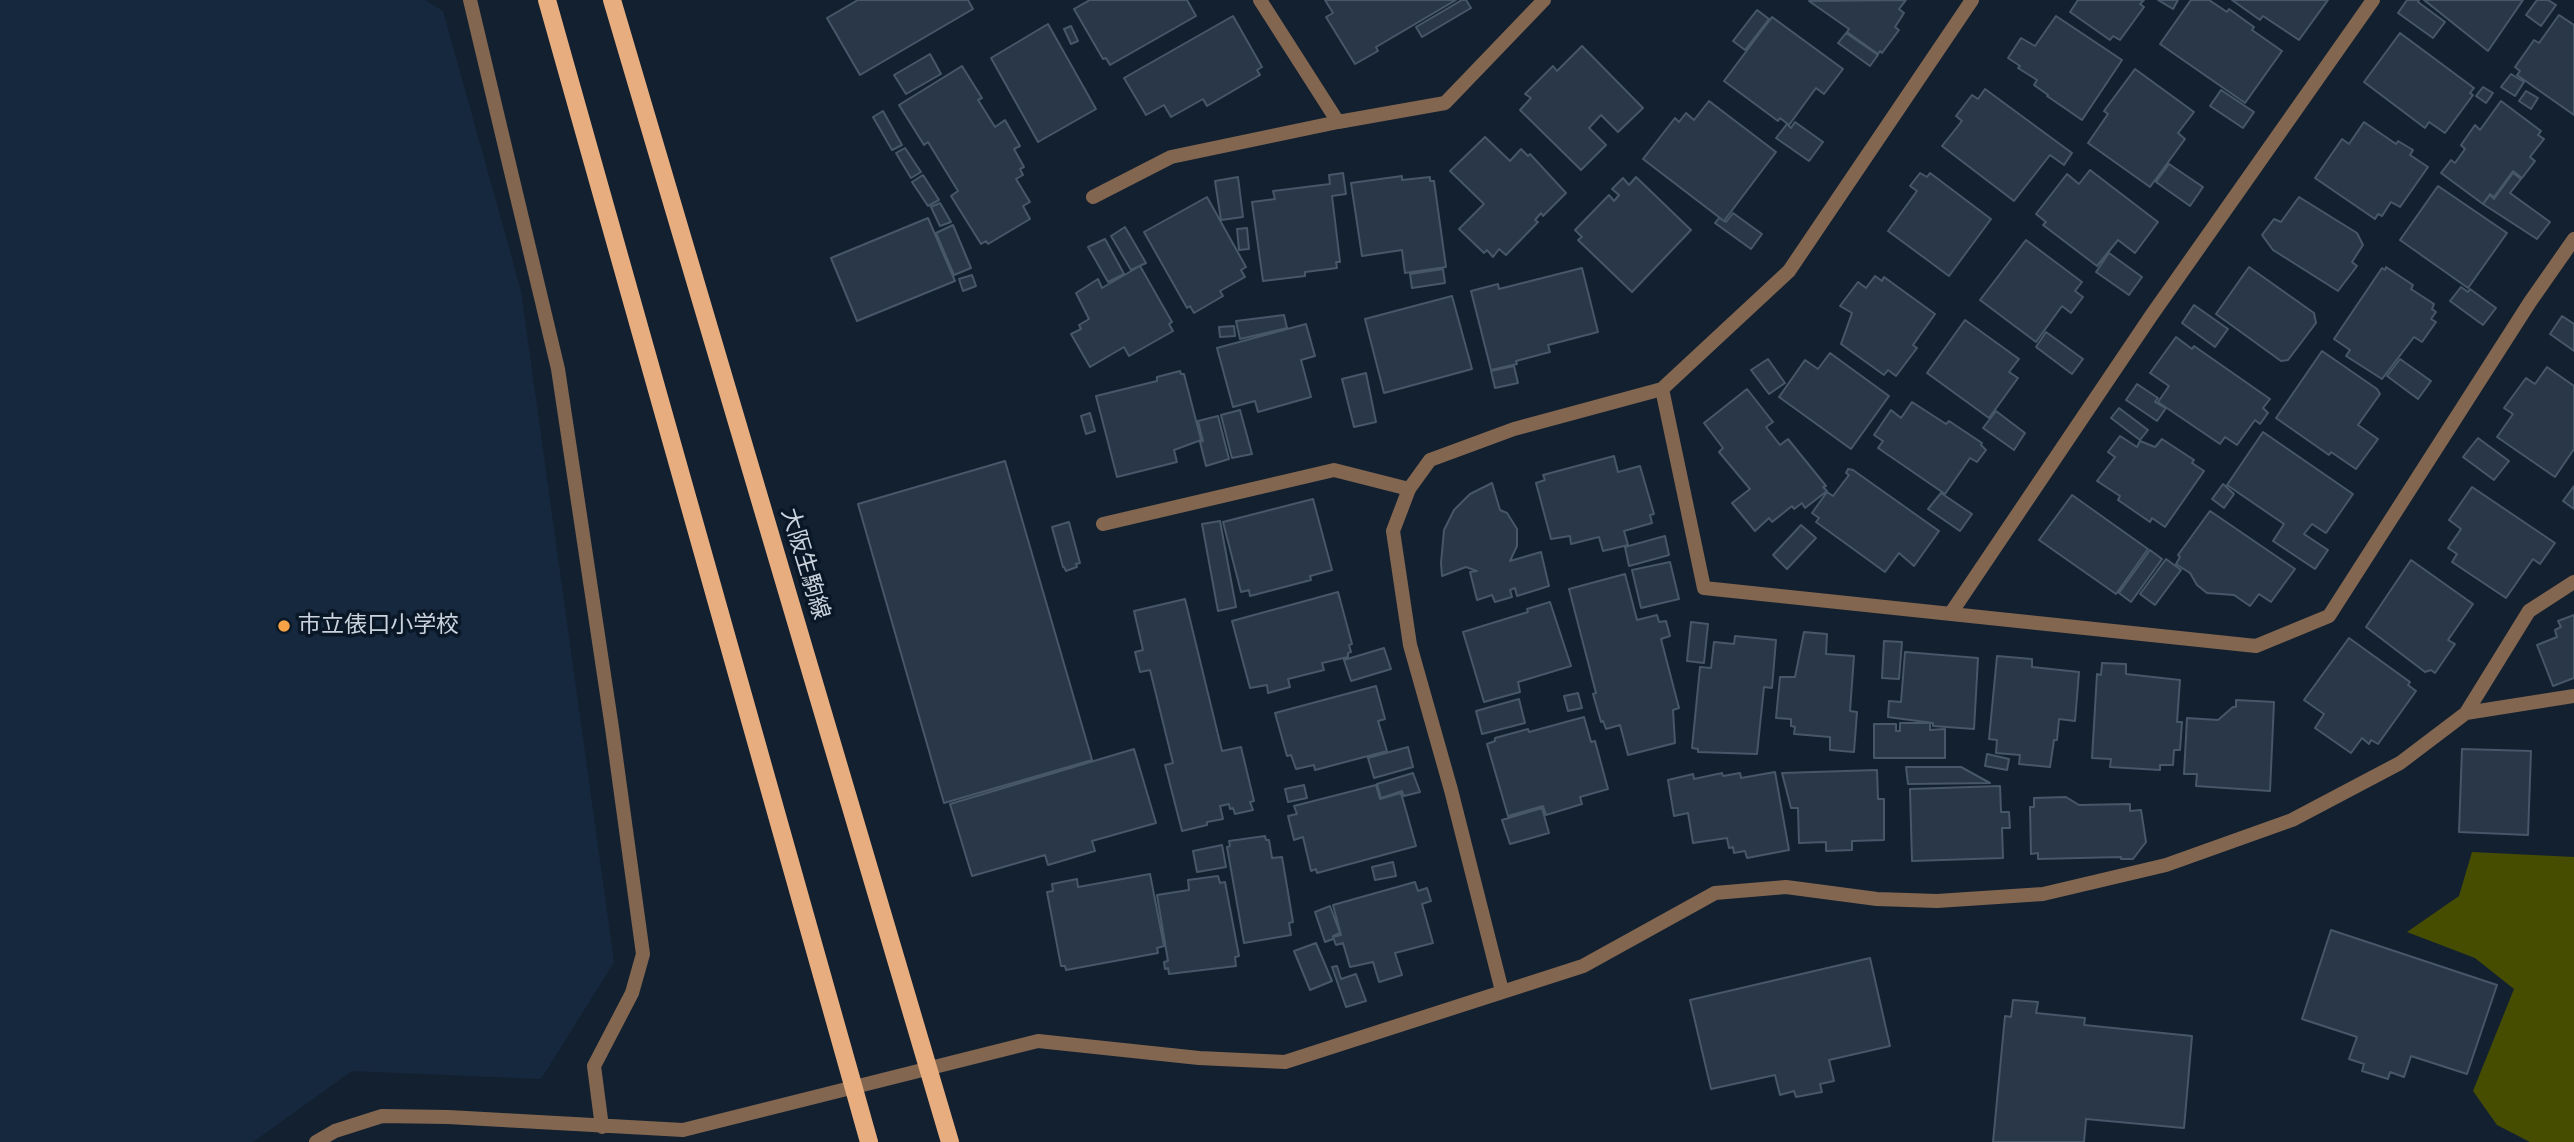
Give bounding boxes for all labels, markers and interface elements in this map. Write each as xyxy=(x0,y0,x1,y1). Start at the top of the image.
street label: 大阪生駒線 xyxy=(774,505,834,623)
place label: 市立俵口小学校 xyxy=(298,612,459,640)
marker: 市立俵口小学校 xyxy=(276,618,292,634)

